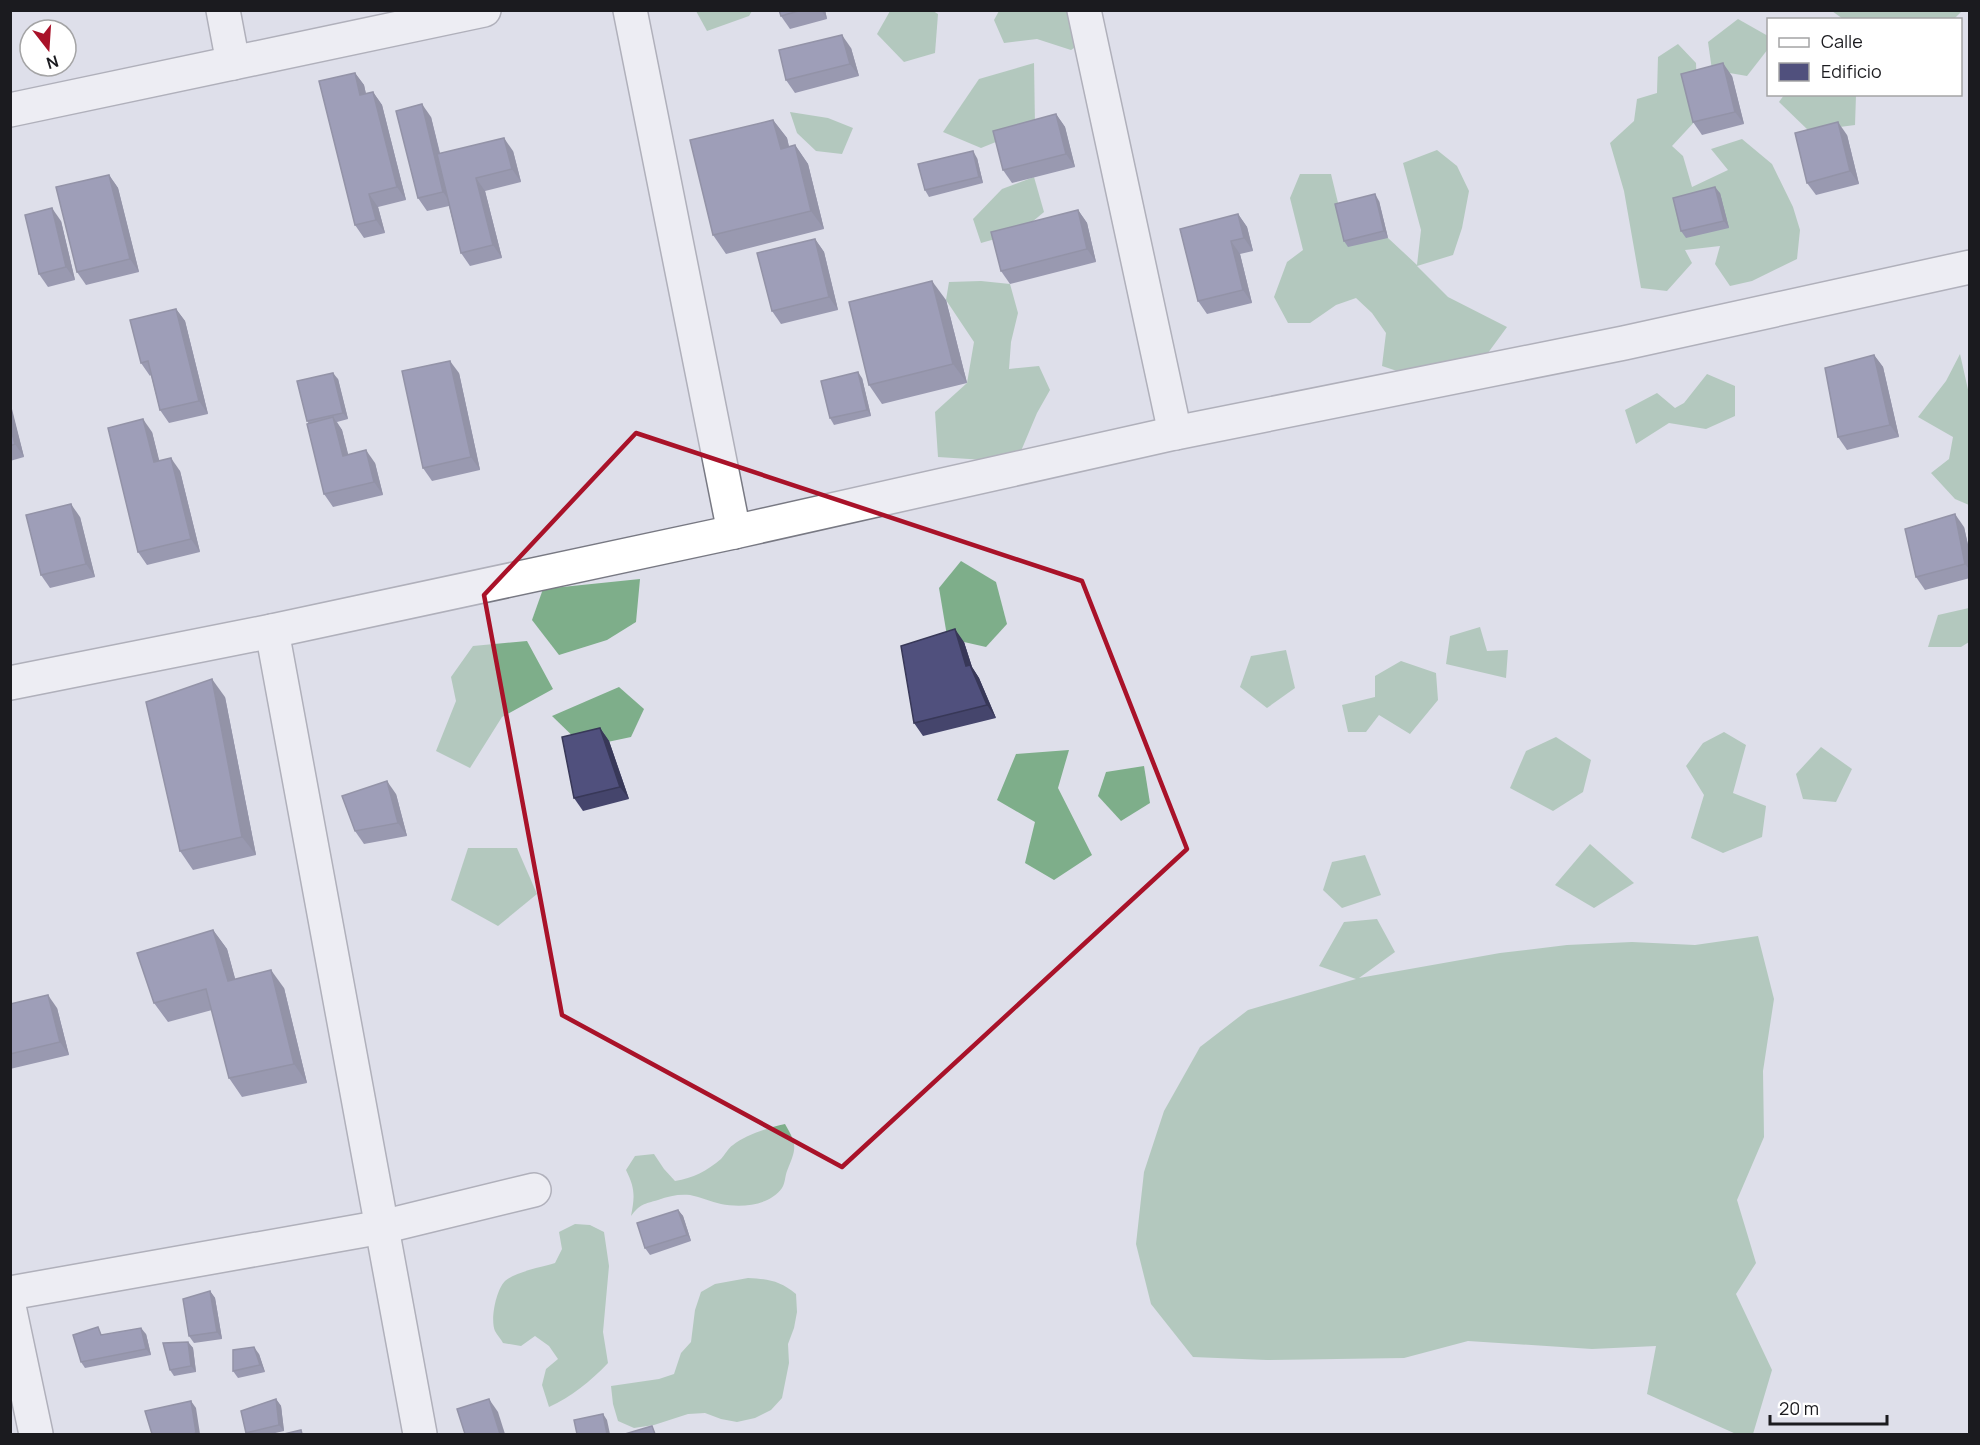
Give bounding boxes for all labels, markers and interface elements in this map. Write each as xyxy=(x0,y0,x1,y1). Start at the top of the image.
north arrow xyxy=(18,18,78,78)
legend xyxy=(1767,18,1962,96)
text: Calle xyxy=(1821,29,1863,53)
text: N xyxy=(44,50,61,75)
text: Edificio xyxy=(1821,59,1882,83)
scale bar xyxy=(1770,1388,1887,1426)
text: 20 m xyxy=(1779,1396,1819,1420)

